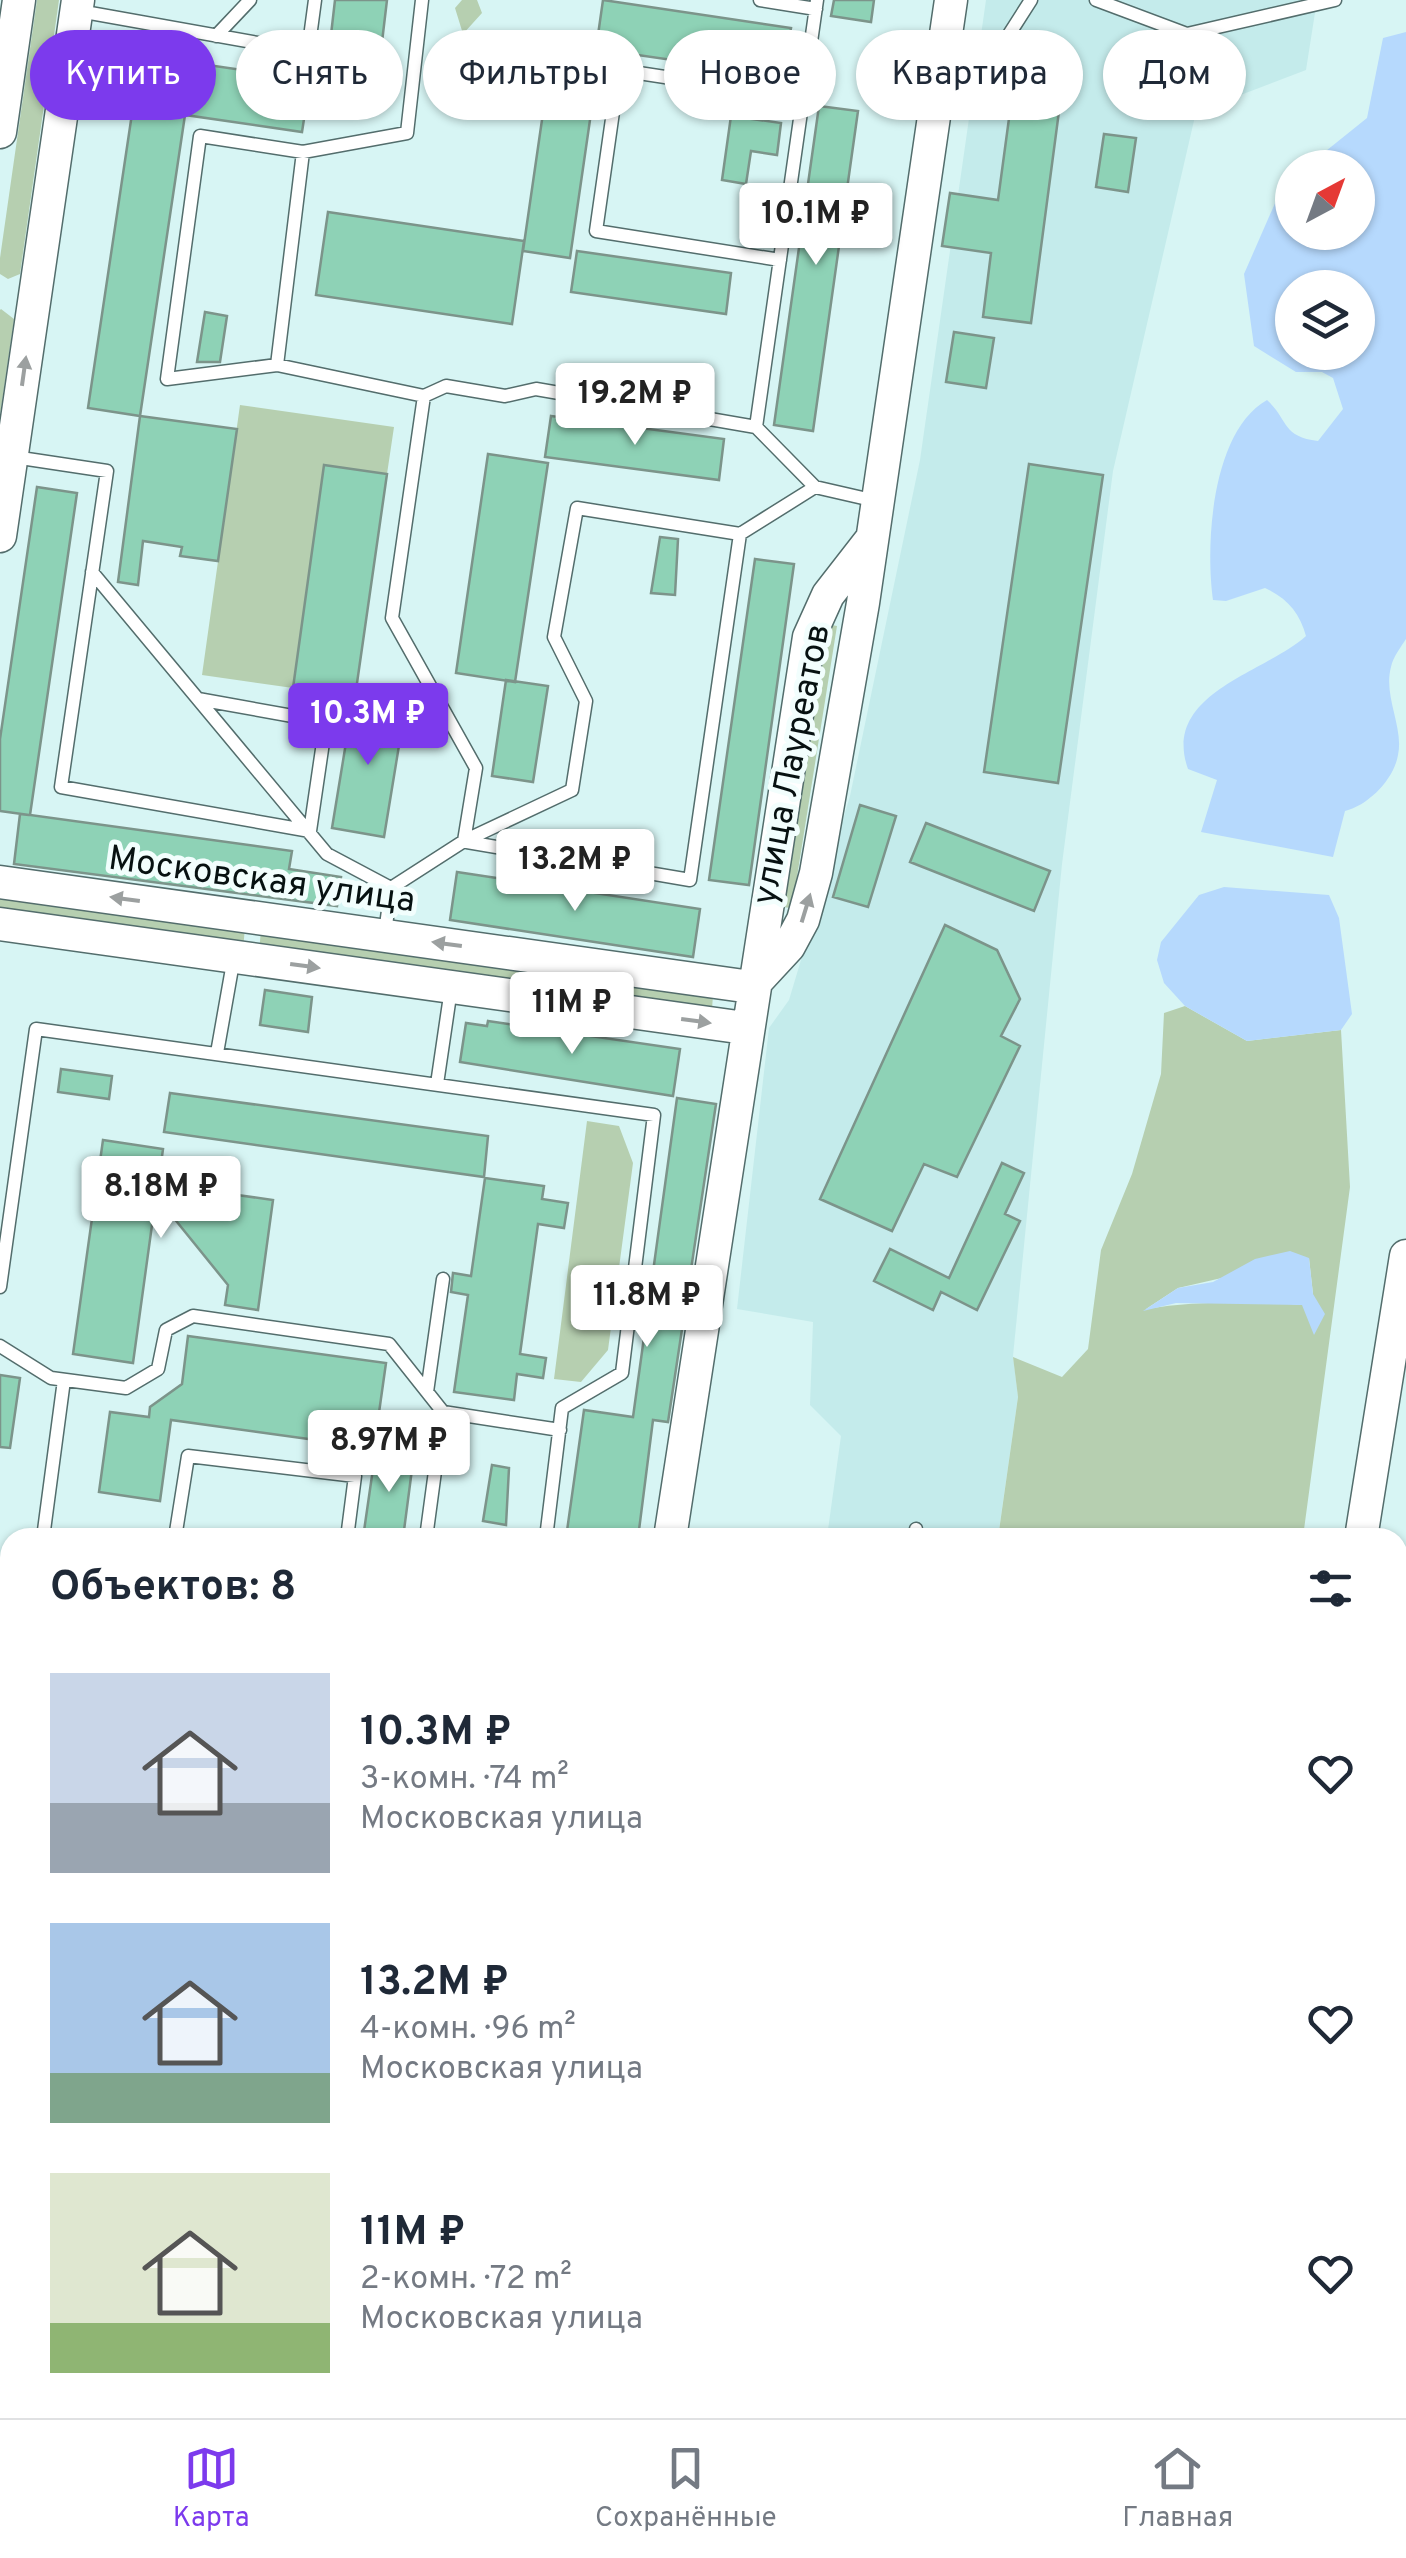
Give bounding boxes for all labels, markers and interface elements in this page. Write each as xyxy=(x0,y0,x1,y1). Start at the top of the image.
chip: Купить xyxy=(30,30,216,120)
chip: Снять xyxy=(236,30,403,120)
chip: Фильтры xyxy=(423,30,644,120)
chip: Новое xyxy=(664,30,836,120)
chip: Квартира xyxy=(856,30,1083,120)
chip: Дом xyxy=(1103,30,1246,120)
north arrow xyxy=(1275,150,1375,250)
map controls xyxy=(1275,150,1375,370)
pin: 10.1M ₽ xyxy=(724,183,908,268)
text: 10.1M ₽ xyxy=(761,195,871,235)
button: layers xyxy=(1275,270,1375,370)
one-way arrow xyxy=(17,354,33,386)
pin: 19.2M ₽ xyxy=(543,363,727,448)
text: 19.2M ₽ xyxy=(578,375,692,415)
street label: улица Лауреатов xyxy=(744,620,842,909)
pin: 10.3M ₽ xyxy=(276,683,460,768)
text: 10.3M ₽ xyxy=(310,695,426,735)
pin: 13.2M ₽ xyxy=(483,829,667,914)
street label: Московская улица xyxy=(105,838,418,924)
text: 13.2M ₽ xyxy=(518,841,632,881)
one-way arrow xyxy=(109,891,140,907)
one-way arrow xyxy=(799,892,814,923)
one-way arrow xyxy=(431,936,462,952)
one-way arrow xyxy=(289,959,321,975)
pin: 11M ₽ xyxy=(502,972,642,1057)
text: 11M ₽ xyxy=(532,984,612,1024)
one-way arrow xyxy=(680,1013,712,1029)
pin: 8.18M ₽ xyxy=(69,1156,253,1241)
text: 8.18M ₽ xyxy=(104,1168,218,1208)
pin: 11.8M ₽ xyxy=(555,1265,739,1350)
text: 11.8M ₽ xyxy=(593,1277,701,1317)
pin: 8.97M ₽ xyxy=(297,1410,481,1495)
text: 8.97M ₽ xyxy=(330,1422,448,1462)
icon: filters xyxy=(1303,1561,1358,1616)
text: Объектов: 8 xyxy=(50,1562,296,1615)
text: 10.3M ₽ xyxy=(360,1707,512,1760)
icon: home xyxy=(130,1713,250,1833)
icon: heart xyxy=(1303,1746,1358,1801)
text: 3-комн. · 74 m² xyxy=(360,1760,569,1800)
text: Московская улица xyxy=(360,1800,643,1840)
text: 13.2M ₽ xyxy=(360,1957,509,2010)
icon: home xyxy=(130,1963,250,2083)
icon: heart xyxy=(1303,1996,1358,2051)
text: 4-комн. · 96 m² xyxy=(360,2010,576,2050)
text: Московская улица xyxy=(360,2050,643,2090)
text: 11M ₽ xyxy=(360,2207,466,2260)
icon: home xyxy=(130,2213,250,2333)
icon: heart xyxy=(1303,2246,1358,2301)
text: 2-комн. · 72 m² xyxy=(360,2260,572,2300)
text: Московская улица xyxy=(360,2300,643,2340)
tab: Карта xyxy=(173,2441,249,2537)
tab: Сохранённые xyxy=(595,2441,777,2537)
tab: Главная xyxy=(1122,2441,1233,2537)

